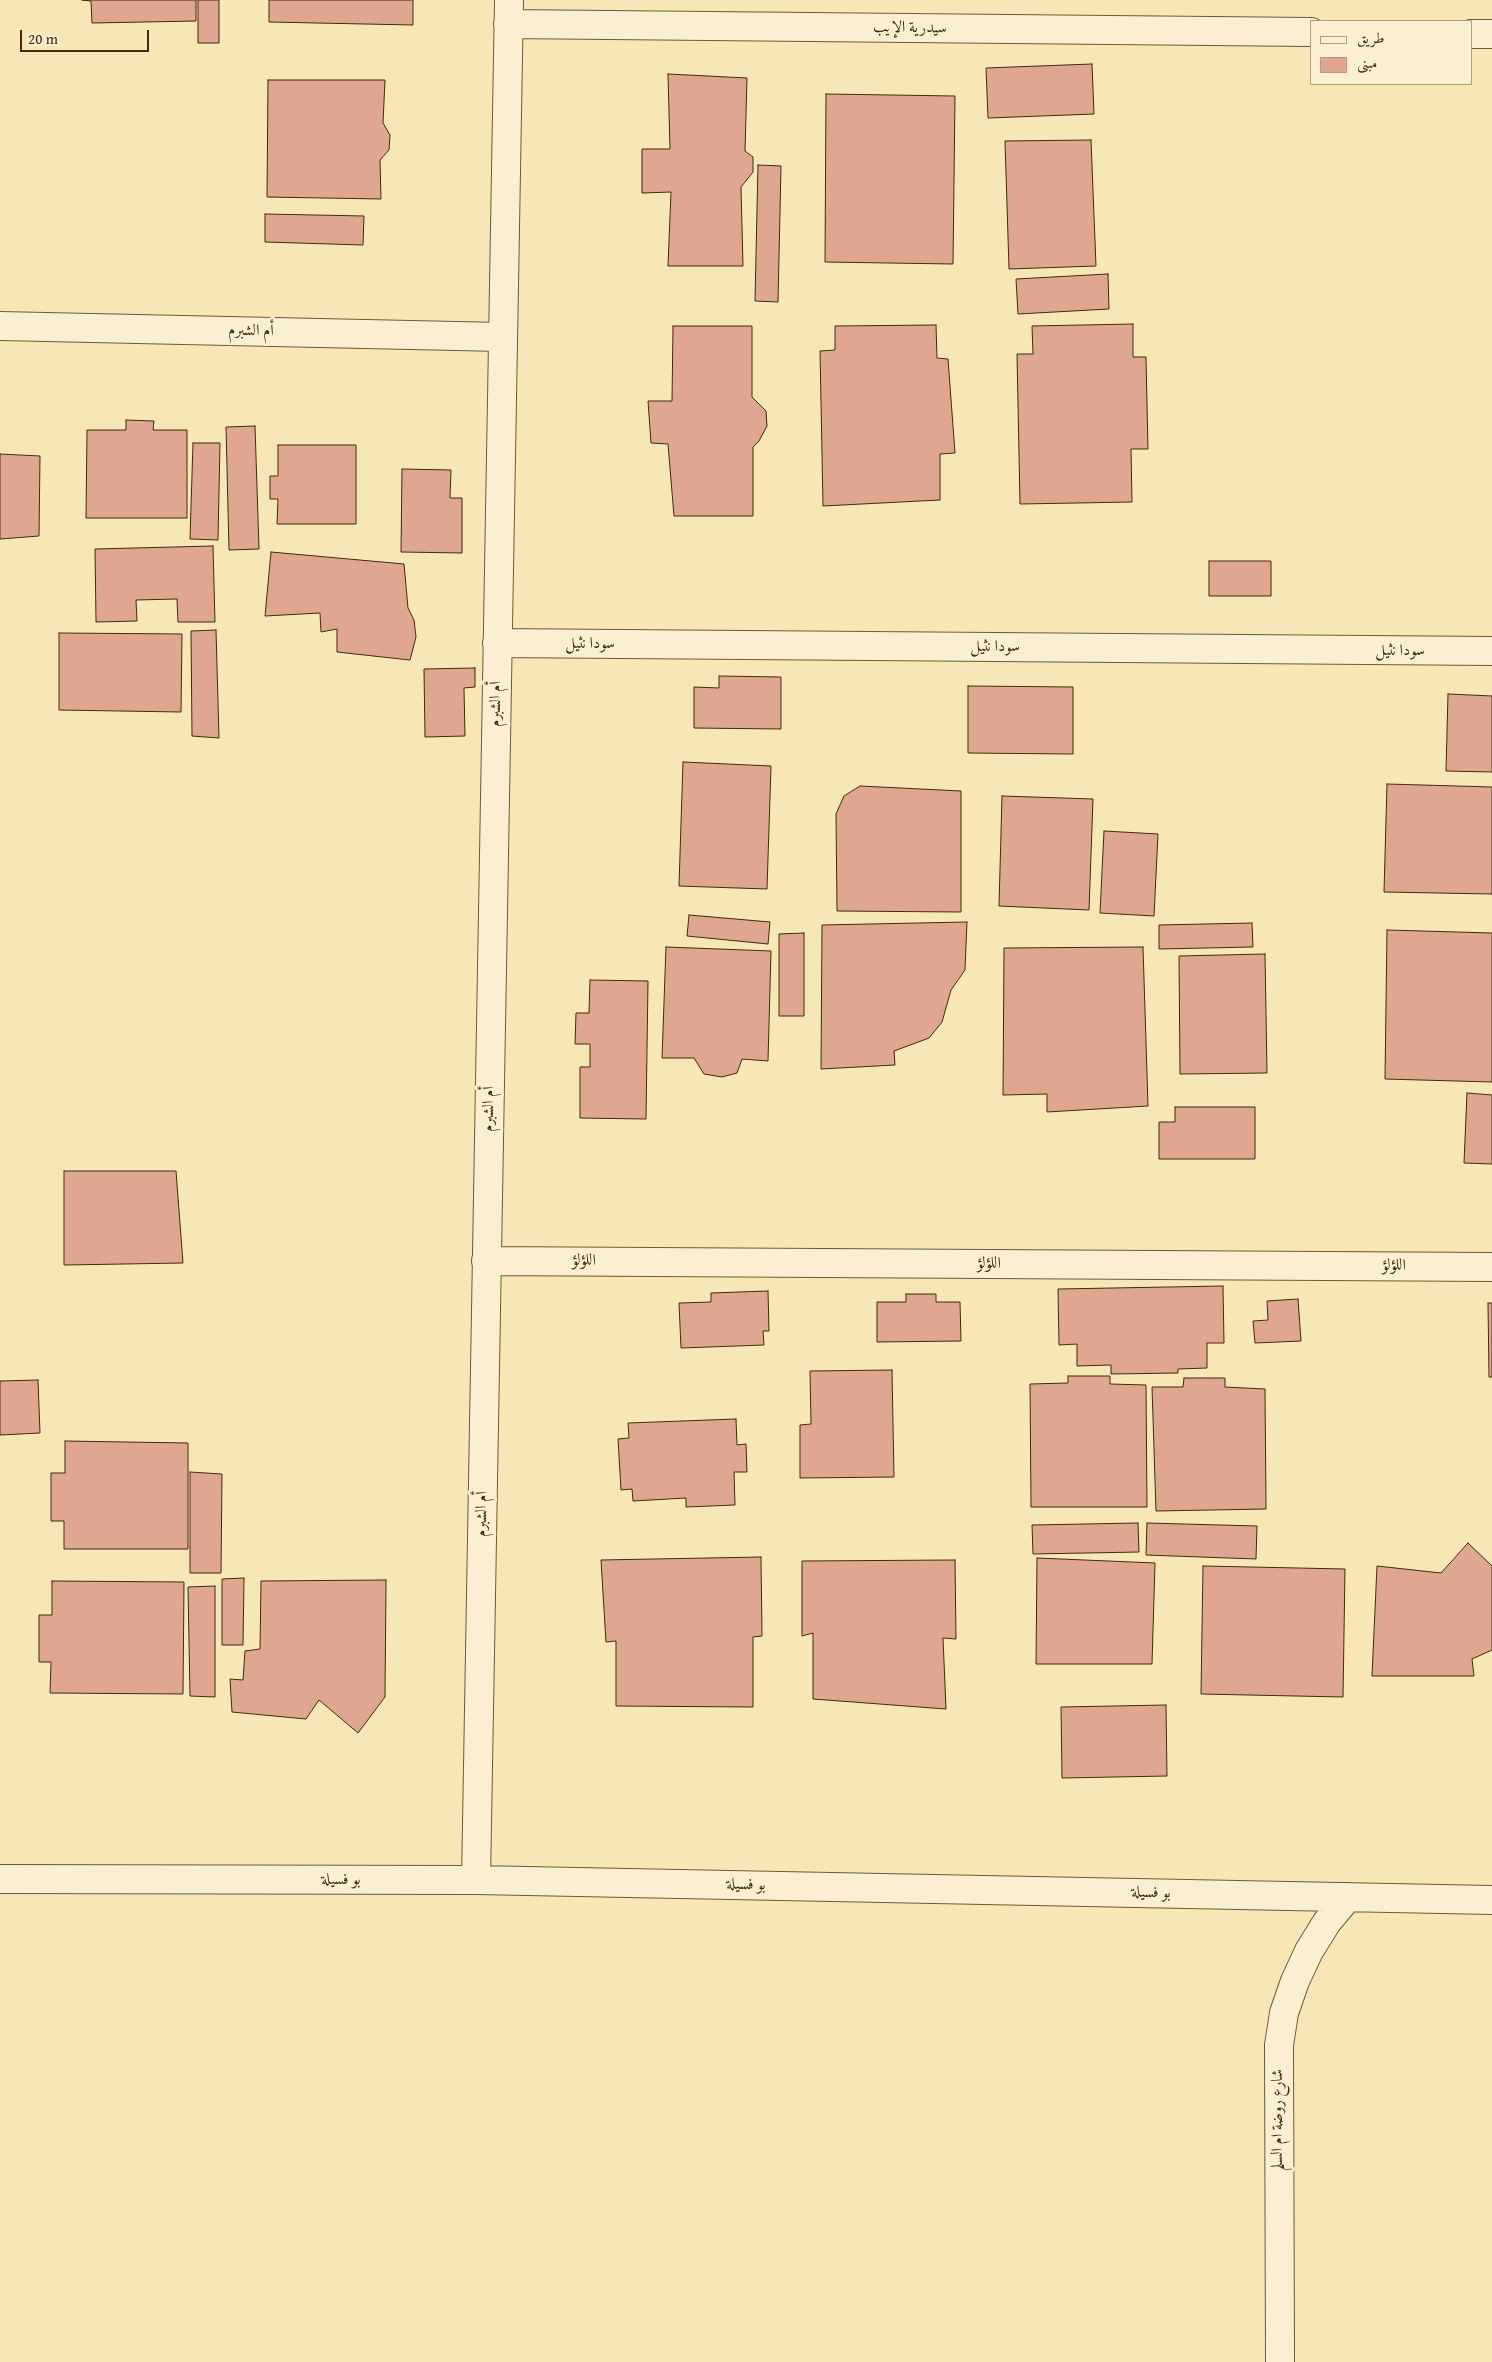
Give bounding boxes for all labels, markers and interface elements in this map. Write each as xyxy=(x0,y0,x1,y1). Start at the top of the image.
street label: سيدرية الإيب xyxy=(873,18,947,38)
scale bar xyxy=(22,20,151,52)
legend xyxy=(1310,20,1472,85)
text: طريق xyxy=(1357,27,1384,48)
text: 20 m xyxy=(28,28,58,49)
text: مبنى xyxy=(1357,52,1377,73)
street label: أم الشبرم xyxy=(228,321,274,341)
street label: سودا نثيل xyxy=(565,634,615,654)
street label: سودا نثيل xyxy=(970,637,1020,657)
street label: سودا نثيل xyxy=(1375,641,1425,661)
street label: أم الشبرم xyxy=(486,681,506,727)
street label: أم الشبرم xyxy=(479,1086,499,1132)
street label: اللؤلؤ xyxy=(572,1251,596,1271)
street label: اللؤلؤ xyxy=(977,1254,1001,1274)
street label: اللؤلؤ xyxy=(1382,1256,1406,1276)
street label: أم الشبرم xyxy=(472,1491,492,1537)
street label: بو فسيلة xyxy=(321,1870,361,1890)
street label: بو فسيلة xyxy=(726,1875,766,1895)
street label: بو فسيلة xyxy=(1131,1883,1171,1903)
street label: شارع روضة ام السلم xyxy=(1268,2069,1288,2171)

